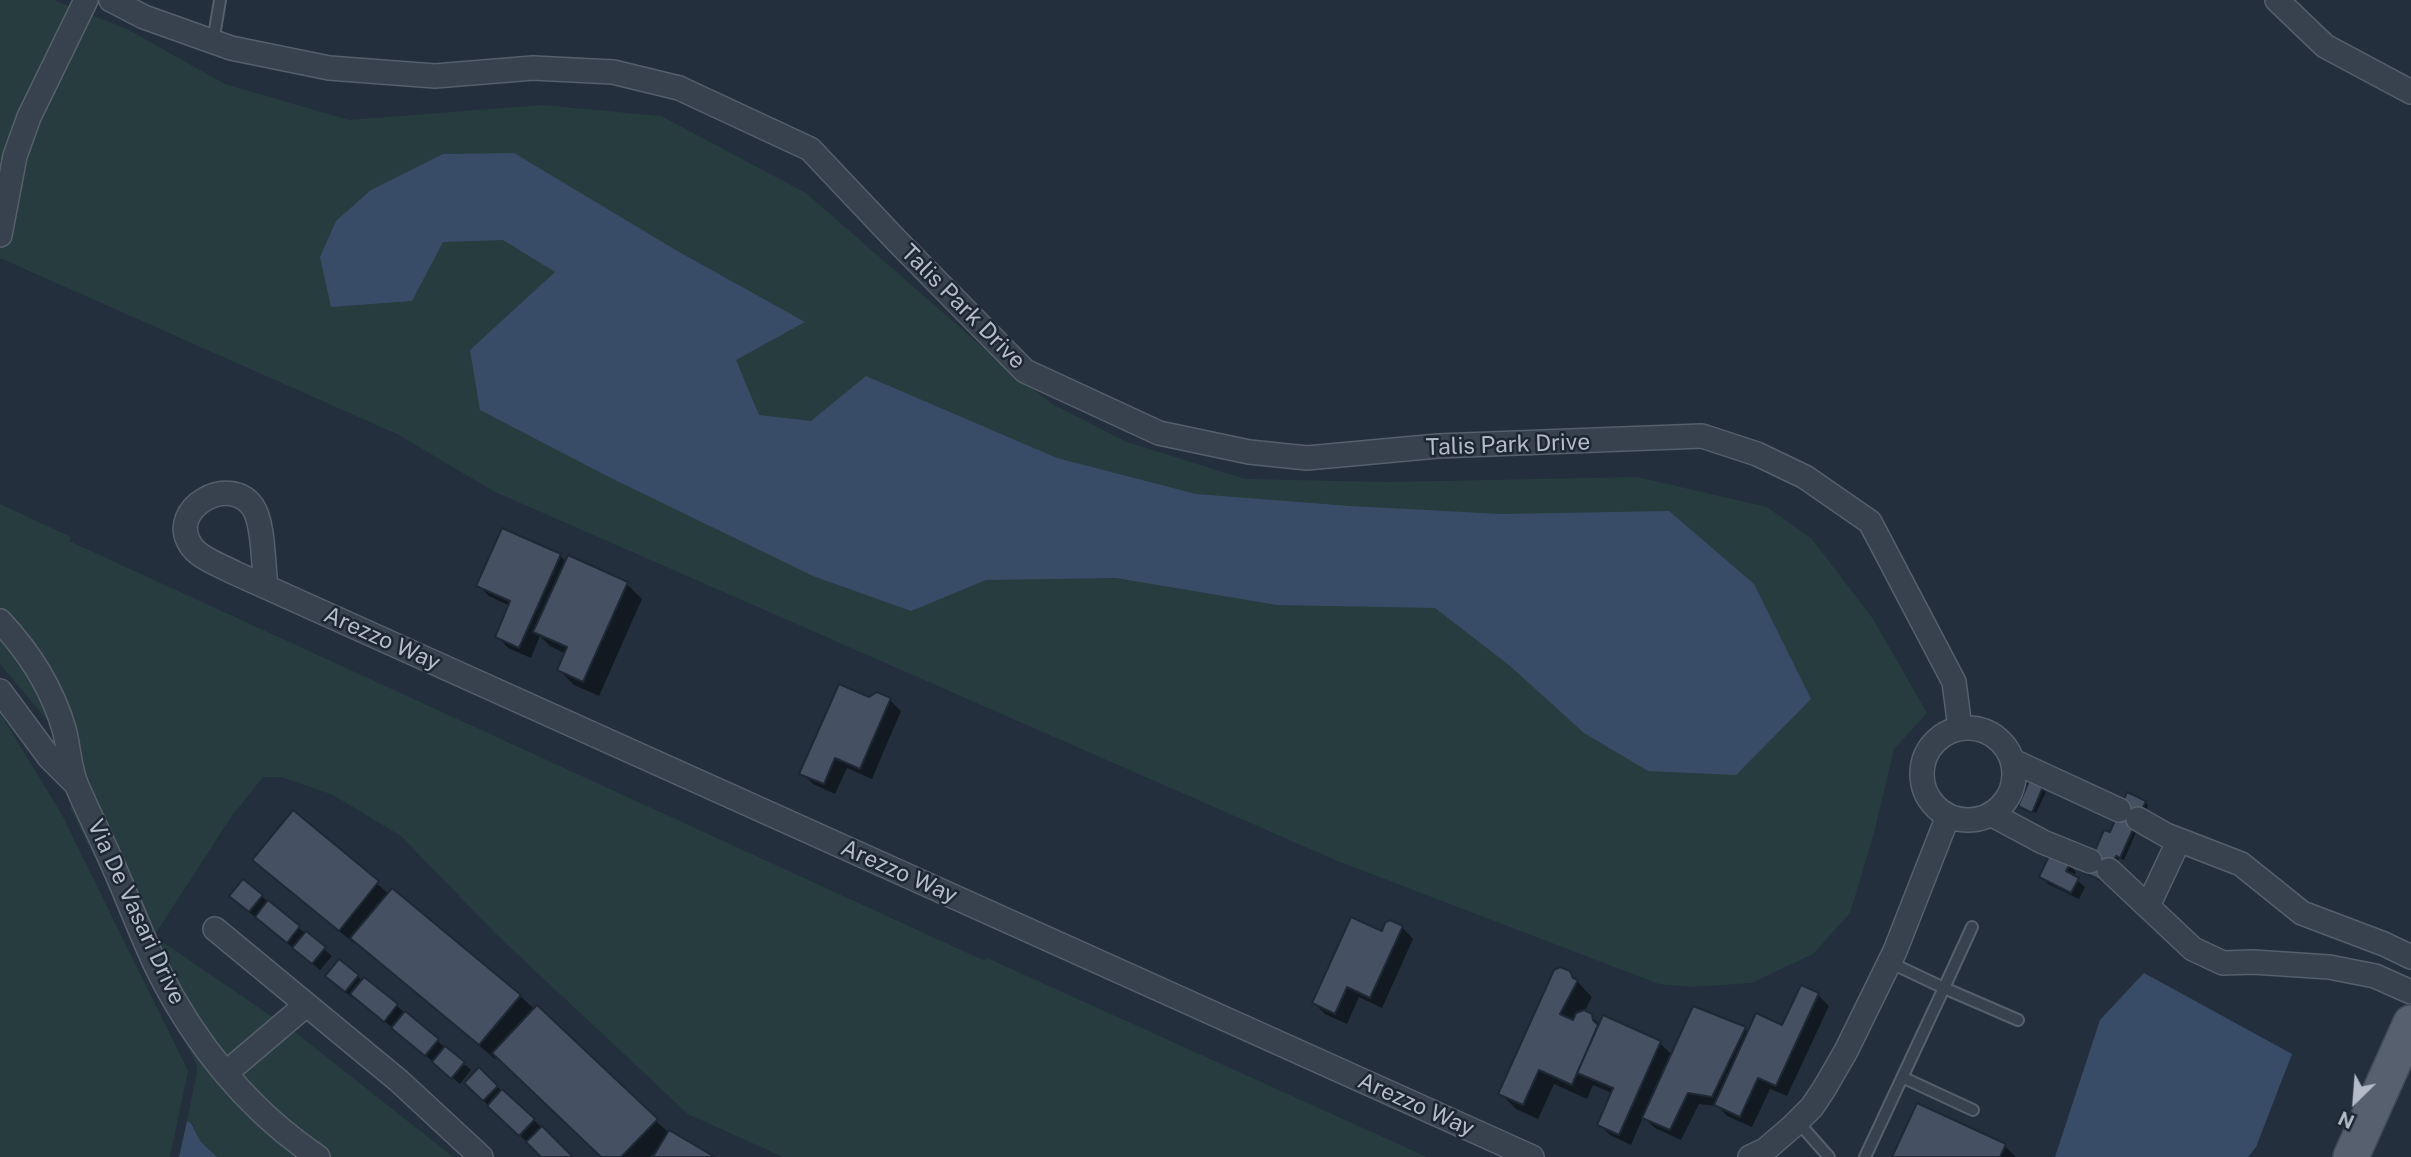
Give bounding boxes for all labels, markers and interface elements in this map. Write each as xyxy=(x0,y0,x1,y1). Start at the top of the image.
street label: Talis Park Drive xyxy=(895,239,1031,375)
street label: Talis Park Drive xyxy=(1425,428,1591,462)
street label: Arezzo Way xyxy=(320,601,444,677)
street label: Via De Vasari Drive xyxy=(81,815,191,1009)
street label: Arezzo Way xyxy=(837,834,961,910)
north arrow xyxy=(2320,1066,2390,1136)
street label: Arezzo Way xyxy=(1354,1067,1478,1143)
text: N xyxy=(2335,1107,2358,1133)

